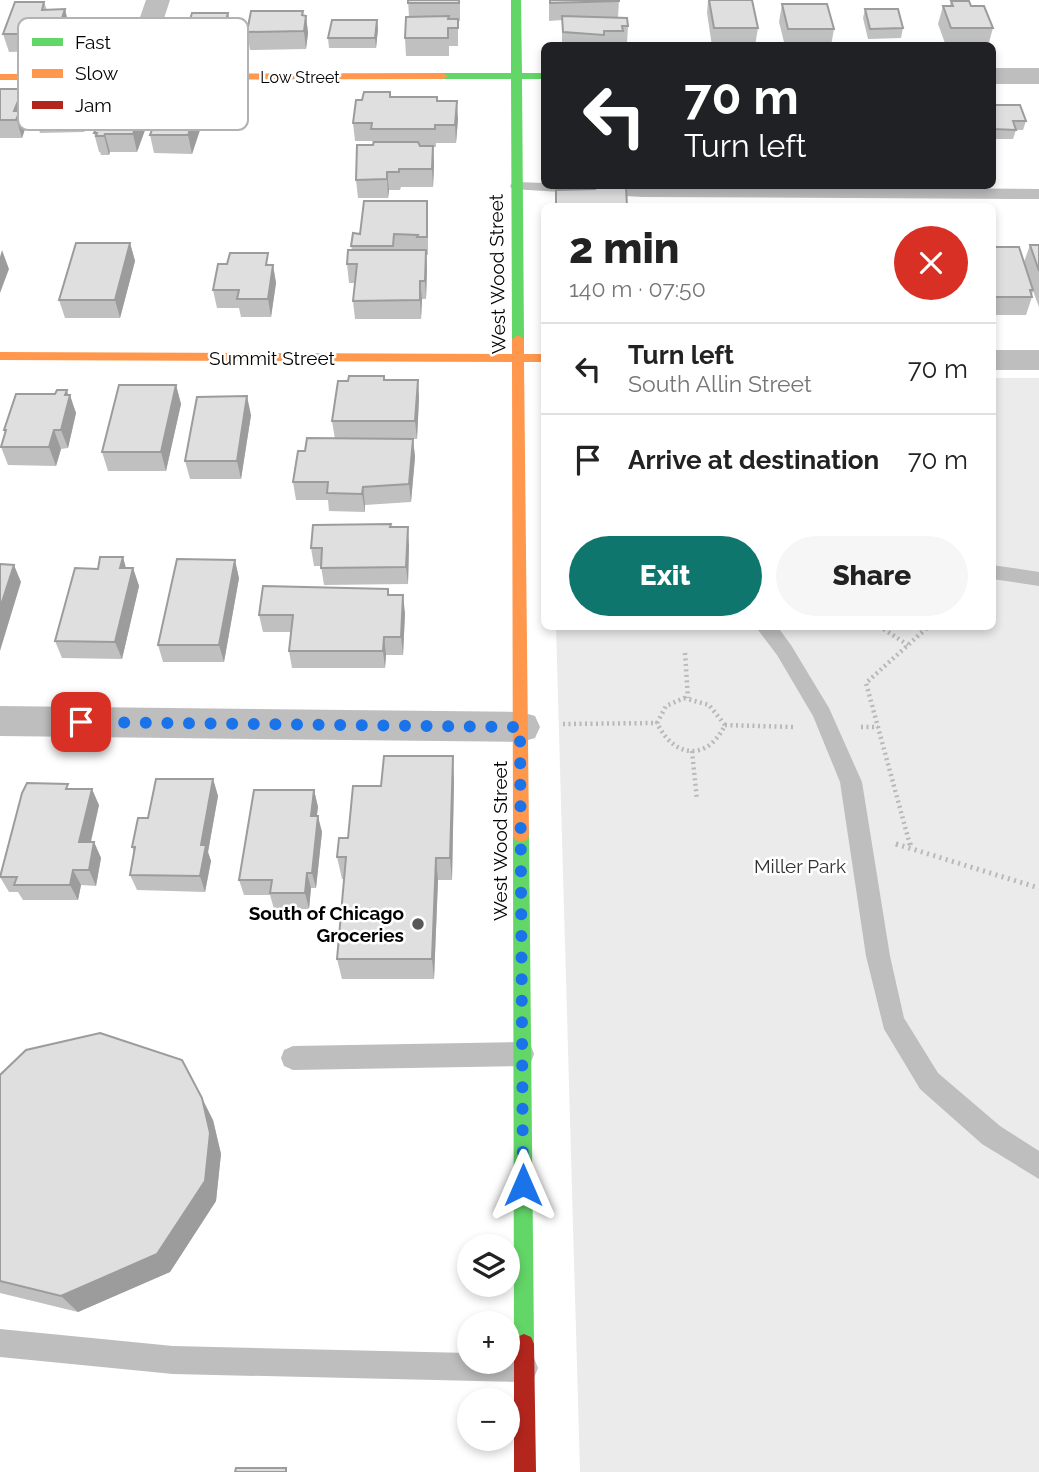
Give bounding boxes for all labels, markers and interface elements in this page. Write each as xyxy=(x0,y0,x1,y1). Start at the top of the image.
legend xyxy=(18,18,248,130)
text: Fast xyxy=(75,31,111,53)
text: Slow xyxy=(75,62,119,84)
street label: Low Street xyxy=(260,68,340,87)
text: 70 m xyxy=(684,68,799,125)
icon: left xyxy=(569,70,660,161)
text: Jam xyxy=(75,94,112,116)
text: Turn left xyxy=(684,127,806,164)
street label: West Wood Street xyxy=(485,193,509,354)
text: 2 min xyxy=(569,224,679,273)
button: close xyxy=(894,226,968,300)
text: 140 m · 07:50 xyxy=(569,275,706,302)
text: Turn left xyxy=(628,340,734,370)
street label: Summit Street xyxy=(209,347,336,369)
icon: left xyxy=(569,350,607,388)
text: 70 m xyxy=(908,354,968,384)
text: South Allin Street xyxy=(628,370,812,397)
icon: arrive xyxy=(569,441,607,479)
text: Arrive at destination xyxy=(628,445,879,475)
text: 70 m xyxy=(908,445,968,475)
button: Exit xyxy=(569,536,762,616)
button: Share xyxy=(776,536,968,616)
pin xyxy=(51,692,111,752)
icon: arrive xyxy=(62,703,100,741)
street label: West Wood Street xyxy=(489,760,511,921)
park label: Miller Park xyxy=(754,855,846,877)
place label: South of Chicago Groceries xyxy=(249,902,404,946)
marker: South of Chicago Groceries xyxy=(410,916,426,932)
position arrow xyxy=(486,1148,560,1222)
map controls xyxy=(457,1234,520,1451)
button: layers xyxy=(457,1234,520,1297)
button: + xyxy=(457,1311,520,1374)
button: − xyxy=(457,1388,520,1451)

